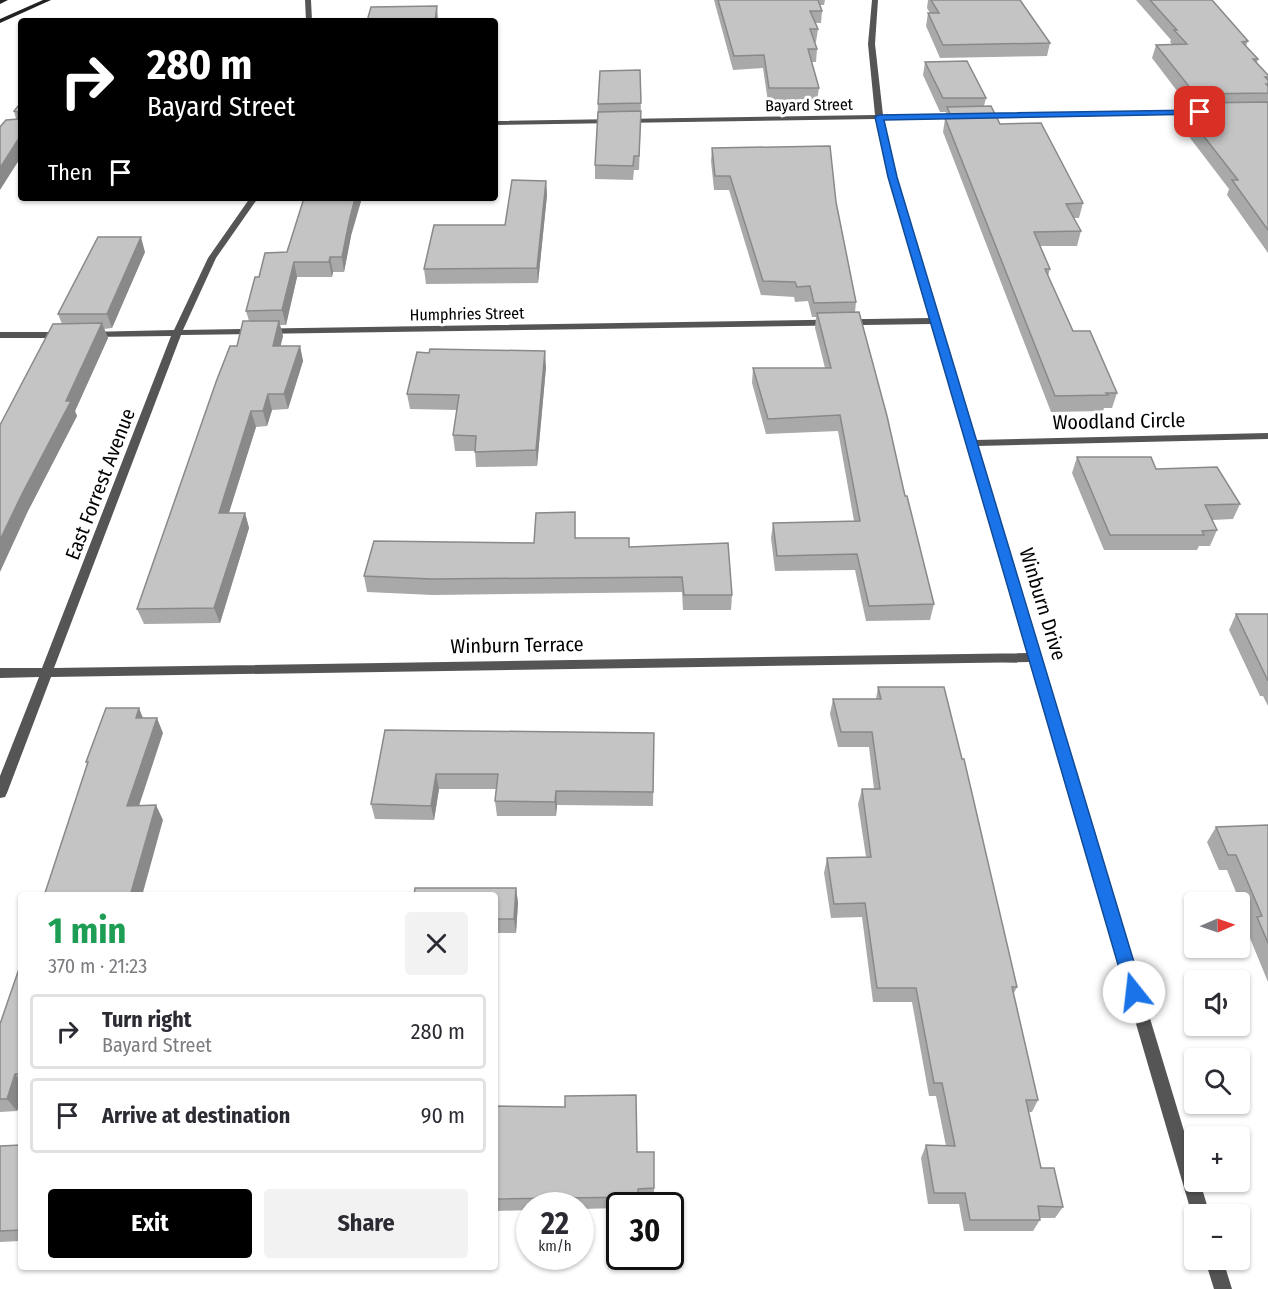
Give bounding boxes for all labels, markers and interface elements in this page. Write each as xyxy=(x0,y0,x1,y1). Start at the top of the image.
text: 280 m xyxy=(147,40,252,90)
icon: right xyxy=(48,42,126,120)
pin xyxy=(1174,86,1225,137)
text: Bayard Street xyxy=(147,91,295,123)
street label: Bayard Street xyxy=(765,95,854,115)
icon: arrive xyxy=(1183,95,1216,128)
icon: arrive xyxy=(104,156,137,189)
text: Then xyxy=(48,159,92,186)
street label: Humphries Street xyxy=(409,303,525,325)
street label: East Forrest Avenue xyxy=(60,405,140,563)
street label: Woodland Circle xyxy=(1052,408,1186,434)
street label: Winburn Drive xyxy=(1015,545,1071,663)
street label: Winburn Terrace xyxy=(450,632,584,658)
north arrow xyxy=(1184,892,1250,958)
map controls xyxy=(1184,892,1250,1270)
text: 1 min xyxy=(48,909,126,953)
button: close xyxy=(405,912,468,975)
text: 370 m · 21:23 xyxy=(48,954,147,978)
position arrow xyxy=(1102,960,1166,1024)
button: sound xyxy=(1184,970,1250,1036)
text: Turn right xyxy=(102,1006,191,1033)
icon: right xyxy=(51,1015,84,1048)
text: 280 m xyxy=(411,1018,465,1045)
text: Bayard Street xyxy=(102,1033,212,1057)
button: search xyxy=(1184,1048,1250,1114)
icon: arrive xyxy=(51,1099,84,1132)
text: Arrive at destination xyxy=(102,1102,290,1129)
text: 90 m xyxy=(421,1102,465,1129)
button: + xyxy=(1184,1126,1250,1192)
button: Exit xyxy=(48,1189,252,1258)
button: Share xyxy=(264,1189,468,1258)
speed limit sign: 30 xyxy=(606,1192,684,1270)
button: − xyxy=(1184,1204,1250,1270)
text: 22 xyxy=(541,1206,569,1242)
text: km/h xyxy=(538,1237,572,1255)

